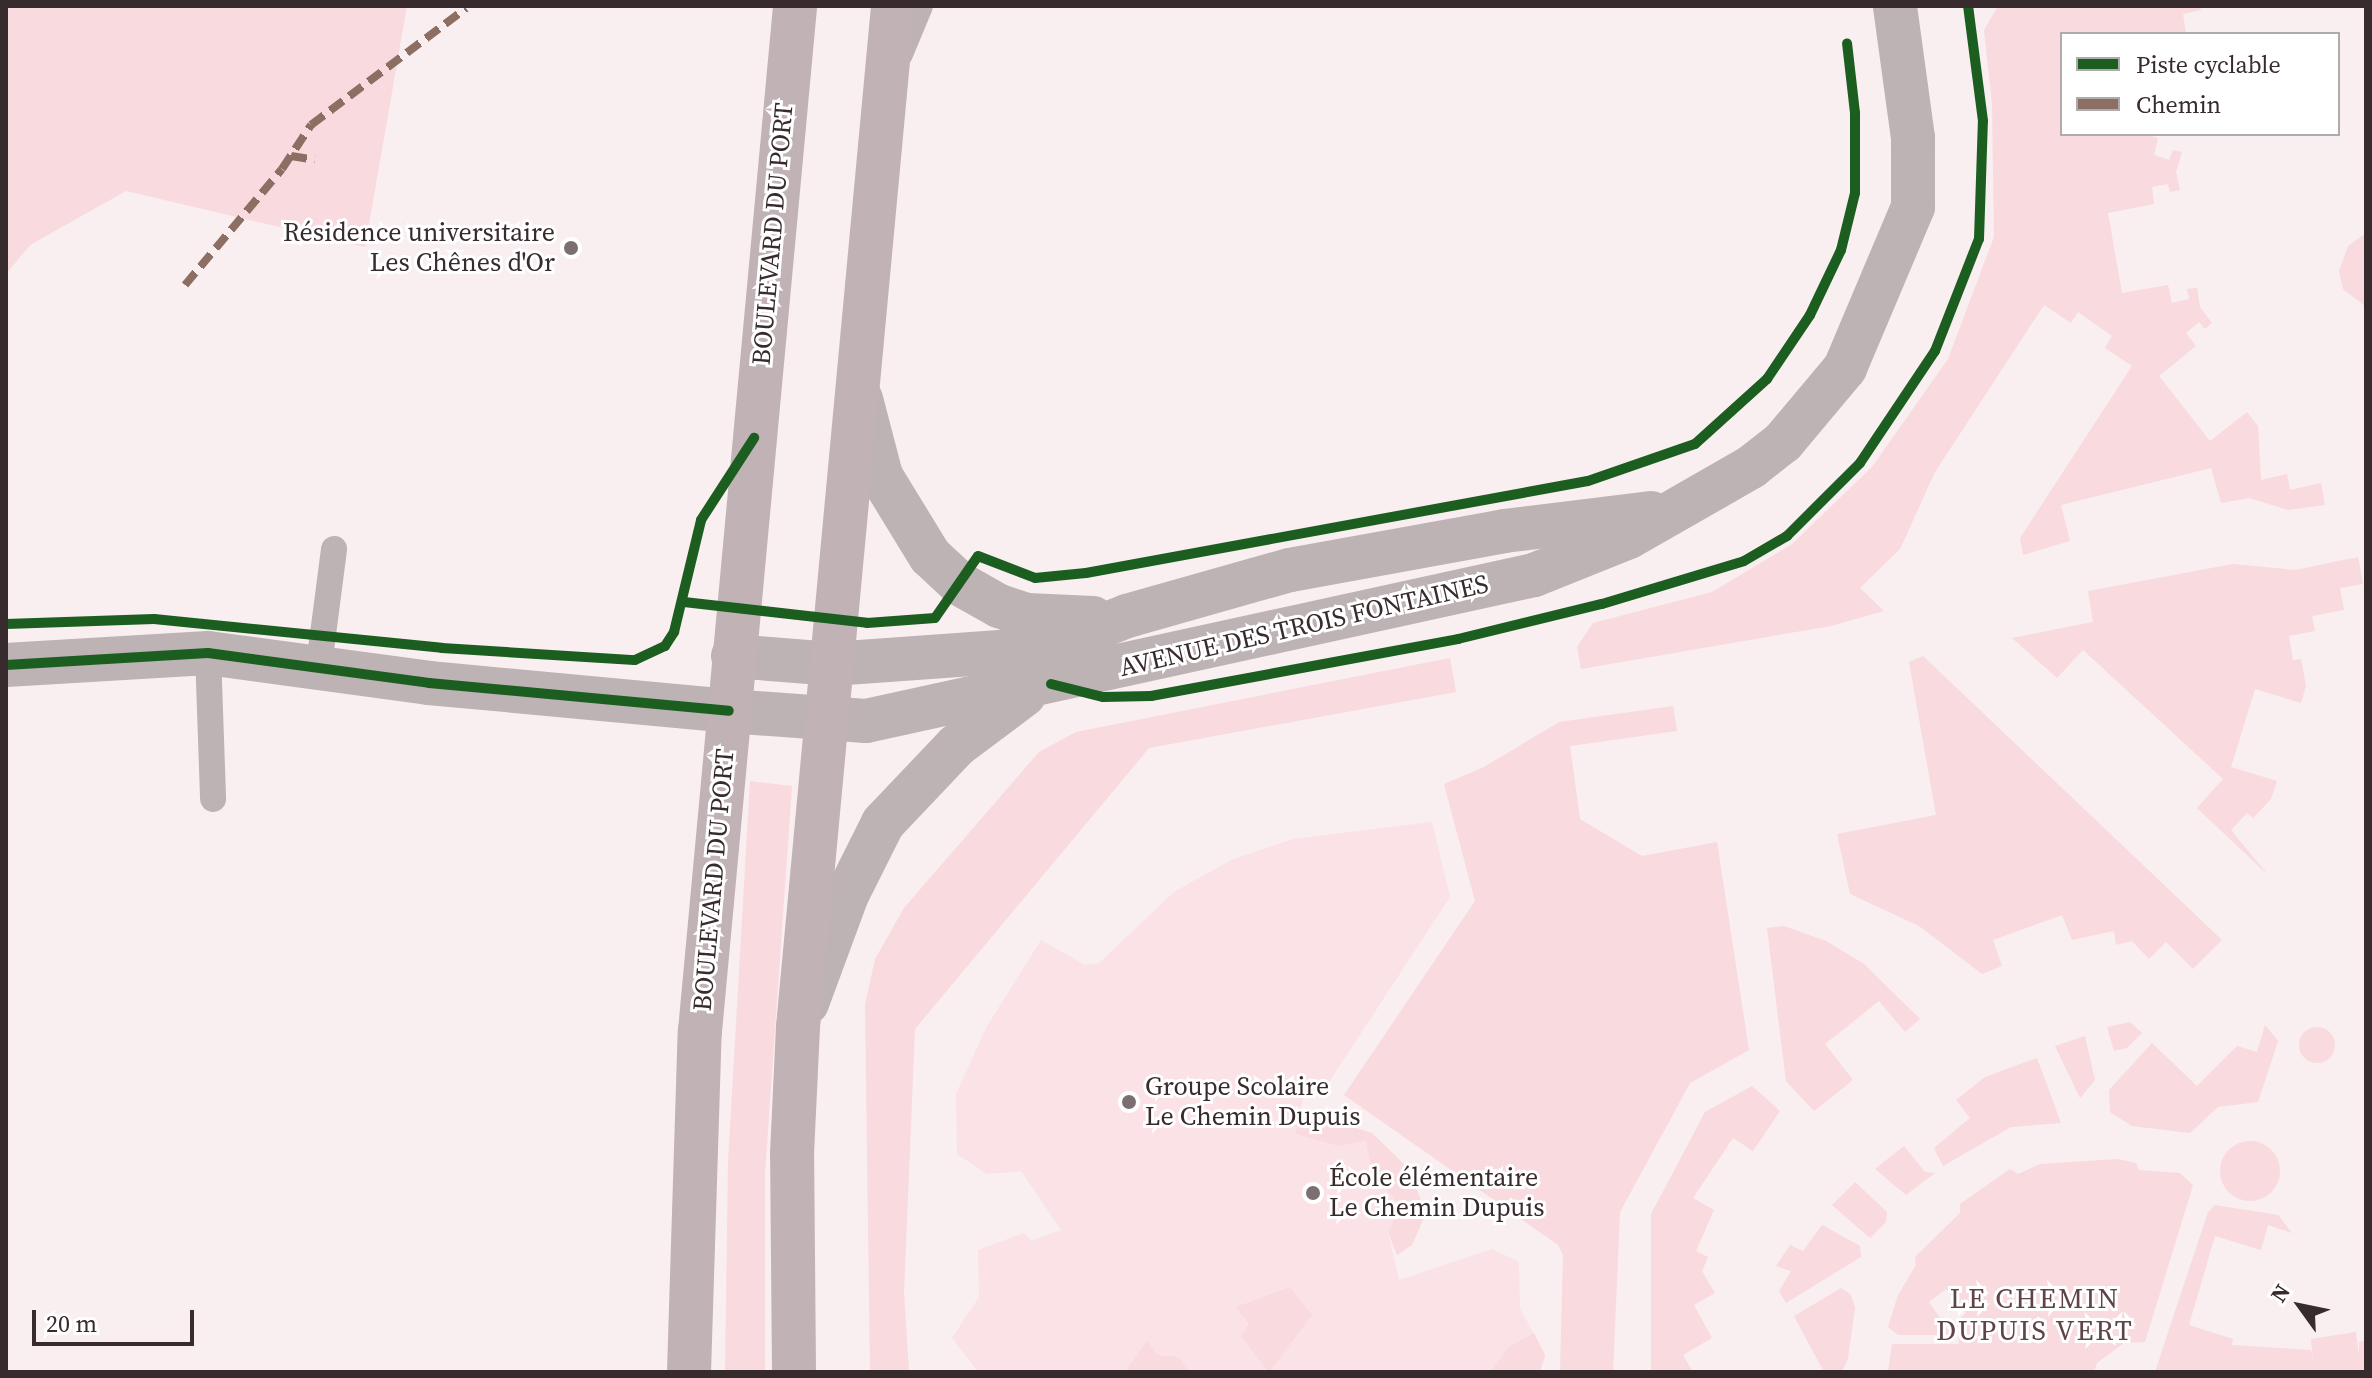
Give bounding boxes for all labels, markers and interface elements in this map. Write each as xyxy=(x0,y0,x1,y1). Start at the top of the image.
legend xyxy=(2060,32,2340,136)
text: Piste cyclable xyxy=(2136,48,2281,81)
text: Chemin xyxy=(2136,88,2221,121)
street label: BOULEVARD DU PORT xyxy=(746,102,800,366)
place label: Résidence universitaire Les Chênes d'Or xyxy=(283,217,555,278)
marker: Résidence universitaire Les Chênes d'Or xyxy=(562,239,580,257)
street label: AVENUE DES TROIS FONTAINES xyxy=(1116,568,1492,684)
street label: BOULEVARD DU PORT xyxy=(687,748,741,1012)
place label: Groupe Scolaire Le Chemin Dupuis xyxy=(1145,1071,1361,1132)
marker: Groupe Scolaire Le Chemin Dupuis xyxy=(1120,1093,1138,1111)
place label: École élémentaire Le Chemin Dupuis xyxy=(1329,1162,1545,1224)
marker: École élémentaire Le Chemin Dupuis xyxy=(1304,1184,1322,1202)
north arrow xyxy=(2260,1266,2340,1346)
text: N xyxy=(2263,1278,2297,1308)
district label: LE CHEMIN DUPUIS VERT xyxy=(1936,1281,2134,1347)
scale bar xyxy=(36,1294,198,1344)
text: 20 m xyxy=(46,1307,97,1340)

